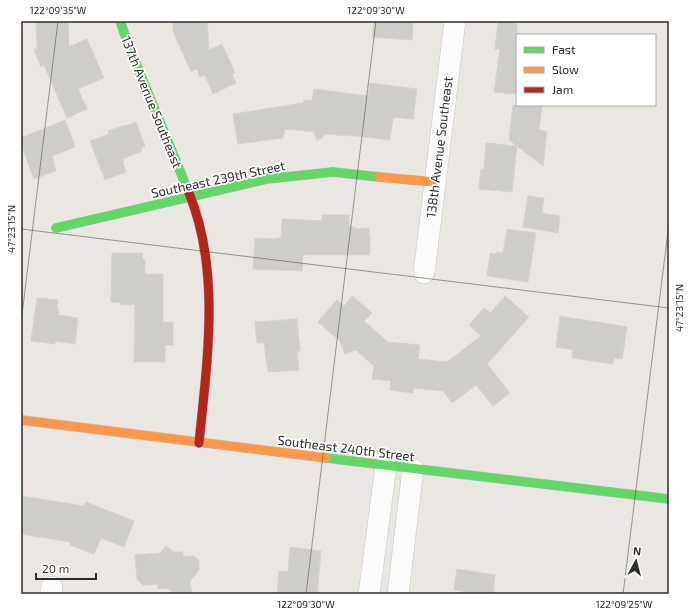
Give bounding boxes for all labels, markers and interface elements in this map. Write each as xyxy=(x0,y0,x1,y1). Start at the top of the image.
text: 122°09'35"W xyxy=(30,4,87,16)
text: 122°09'30"W xyxy=(347,4,405,16)
street label: 137th Avenue Southeast xyxy=(118,34,186,170)
legend xyxy=(516,34,656,106)
text: Fast xyxy=(552,42,576,56)
text: Slow xyxy=(552,62,579,76)
street label: 138th Avenue Southeast xyxy=(422,75,456,219)
text: Jam xyxy=(552,82,573,96)
street label: Southeast 239th Street xyxy=(149,157,287,201)
text: 47°23'15"N xyxy=(5,205,17,253)
text: 47°23'15"N xyxy=(673,284,685,332)
street label: Southeast 240th Street xyxy=(277,432,415,464)
north arrow xyxy=(616,541,656,581)
text: N xyxy=(633,544,642,558)
scale bar xyxy=(36,555,96,581)
text: 20 m xyxy=(42,561,69,575)
text: 122°09'30"W xyxy=(277,598,335,610)
text: 122°09'25"W xyxy=(596,598,653,610)

